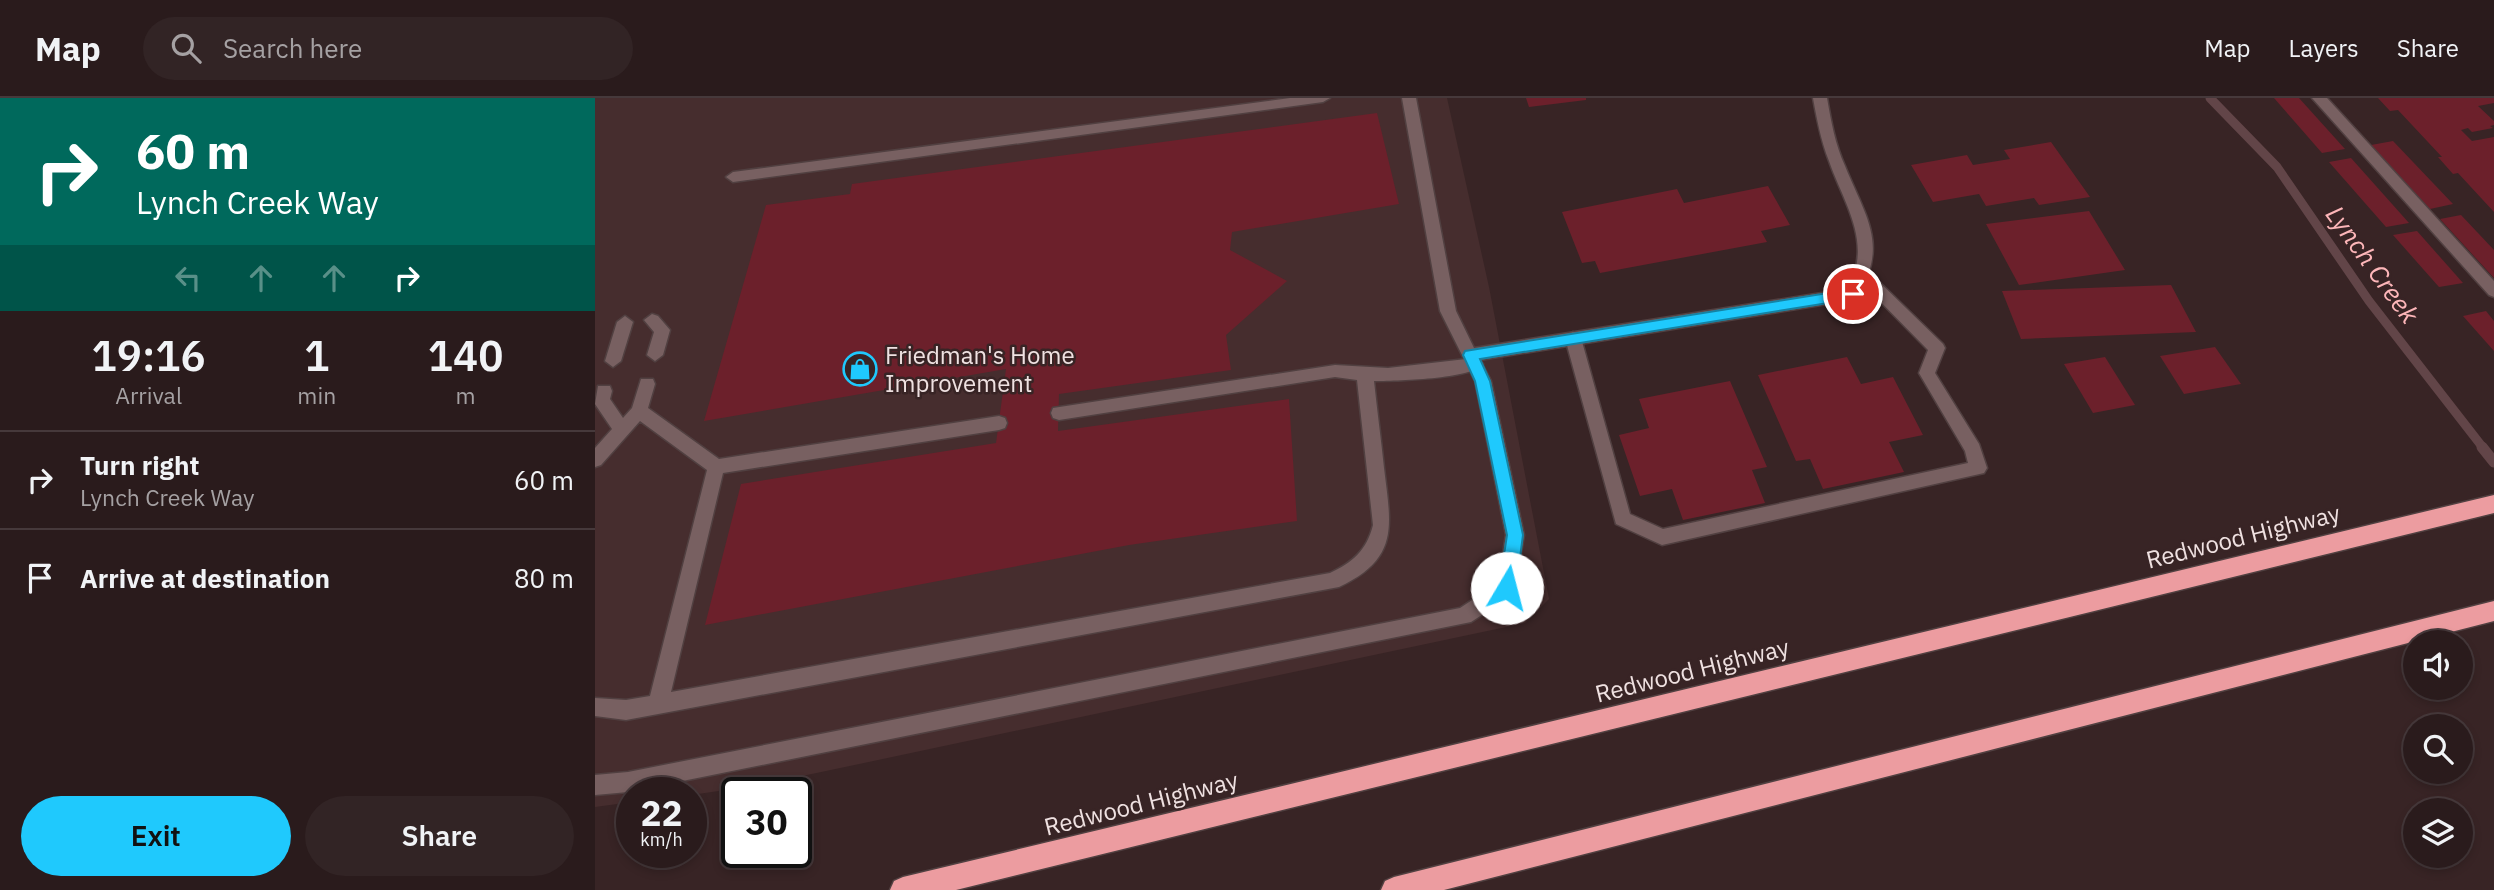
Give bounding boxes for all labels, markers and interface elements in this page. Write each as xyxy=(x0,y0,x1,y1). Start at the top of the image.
search box xyxy=(143,17,633,80)
text: Map xyxy=(35,27,101,70)
icon: search xyxy=(167,29,205,67)
text: Search here xyxy=(223,31,362,65)
text: Map xyxy=(2204,32,2251,64)
text: Layers xyxy=(2289,32,2359,64)
text: Share xyxy=(2397,32,2459,64)
text: 60 m xyxy=(136,119,250,182)
icon: right xyxy=(21,126,112,217)
text: Lynch Creek Way xyxy=(136,181,379,223)
water label: Lynch Creek xyxy=(2319,198,2427,330)
icon: left xyxy=(169,259,207,297)
icon: ahead xyxy=(242,259,280,297)
icon: ahead xyxy=(315,259,353,297)
icon: right xyxy=(388,259,426,297)
pin xyxy=(1823,264,1883,324)
icon: arrive xyxy=(1834,275,1872,313)
text: 19:16 xyxy=(92,328,206,383)
text: 1 xyxy=(304,328,329,383)
text: 140 xyxy=(428,328,503,383)
place label: Friedman's Home Improvement xyxy=(885,339,1075,399)
shop icon: Friedman's Home Improvement xyxy=(841,350,879,388)
text: Arrival xyxy=(115,380,182,410)
text: min xyxy=(297,380,336,410)
text: m xyxy=(456,380,476,410)
text: Turn right xyxy=(80,448,199,482)
icon: right xyxy=(21,461,59,499)
text: 60 m xyxy=(514,463,574,497)
text: Lynch Creek Way xyxy=(80,482,255,512)
street label: Redwood Highway xyxy=(2143,496,2343,576)
position arrow xyxy=(1470,551,1544,625)
icon: arrive xyxy=(21,559,59,597)
text: Arrive at destination xyxy=(80,561,330,595)
text: 80 m xyxy=(514,561,574,595)
street label: Redwood Highway xyxy=(1592,630,1792,710)
map controls xyxy=(2403,630,2473,868)
button: sound xyxy=(2403,630,2473,700)
button: search xyxy=(2403,714,2473,784)
street label: Redwood Highway xyxy=(1041,763,1241,843)
speed limit sign: 30 xyxy=(721,777,812,868)
text: 22 xyxy=(640,790,683,836)
button: Exit xyxy=(21,796,291,876)
button: Share xyxy=(305,796,574,876)
button: layers xyxy=(2403,798,2473,868)
text: km/h xyxy=(640,828,683,851)

